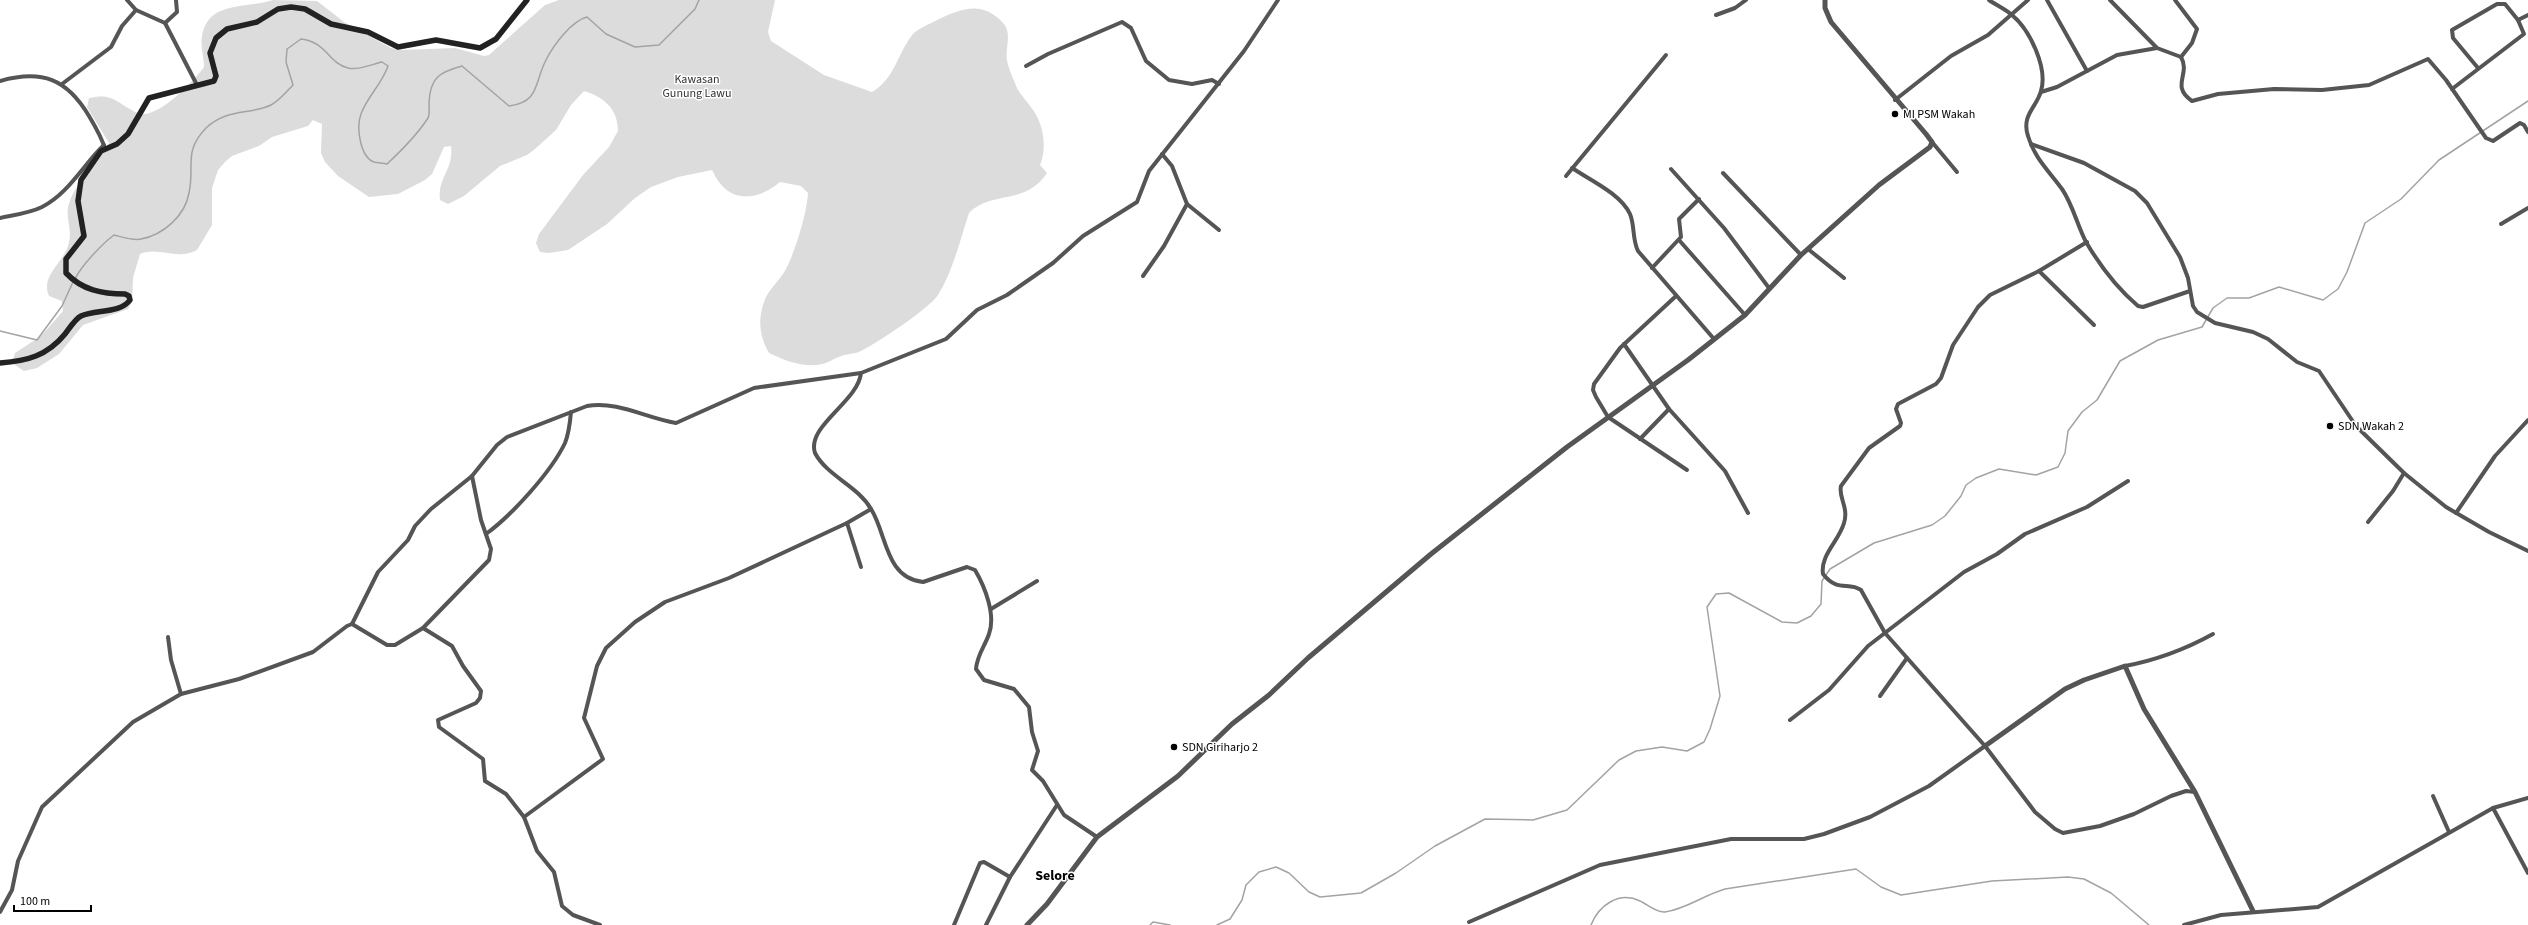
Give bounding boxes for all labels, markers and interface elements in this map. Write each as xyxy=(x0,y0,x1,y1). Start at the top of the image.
park label: Kawasan Gunung Lawu xyxy=(662,71,732,102)
place label: MI PSM Wakah xyxy=(1903,106,1975,123)
marker: MI PSM Wakah xyxy=(1890,109,1900,119)
place label: SDN Wakah 2 xyxy=(2338,418,2404,435)
marker: SDN Wakah 2 xyxy=(2325,421,2335,431)
place label: SDN Giriharjo 2 xyxy=(1182,739,1258,756)
marker: SDN Giriharjo 2 xyxy=(1169,742,1179,752)
district label: Selore xyxy=(1035,866,1075,886)
scale bar xyxy=(14,887,91,913)
text: 100 m xyxy=(20,893,50,910)

